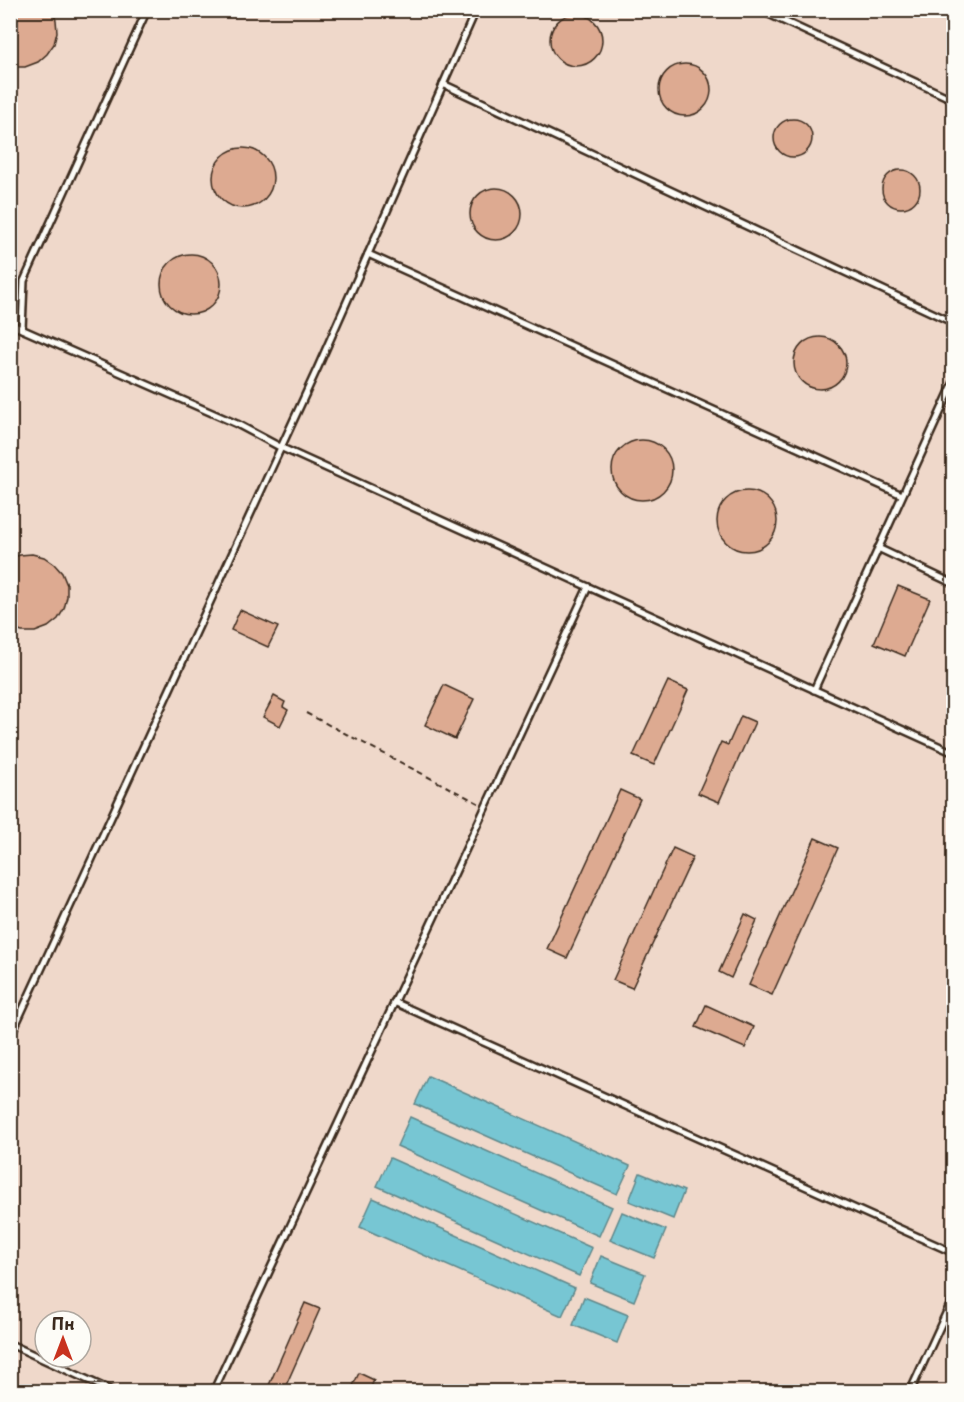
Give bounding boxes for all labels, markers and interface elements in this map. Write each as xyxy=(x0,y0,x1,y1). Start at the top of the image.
north arrow xyxy=(33,1309,93,1369)
text: Пн xyxy=(51,1311,75,1335)

